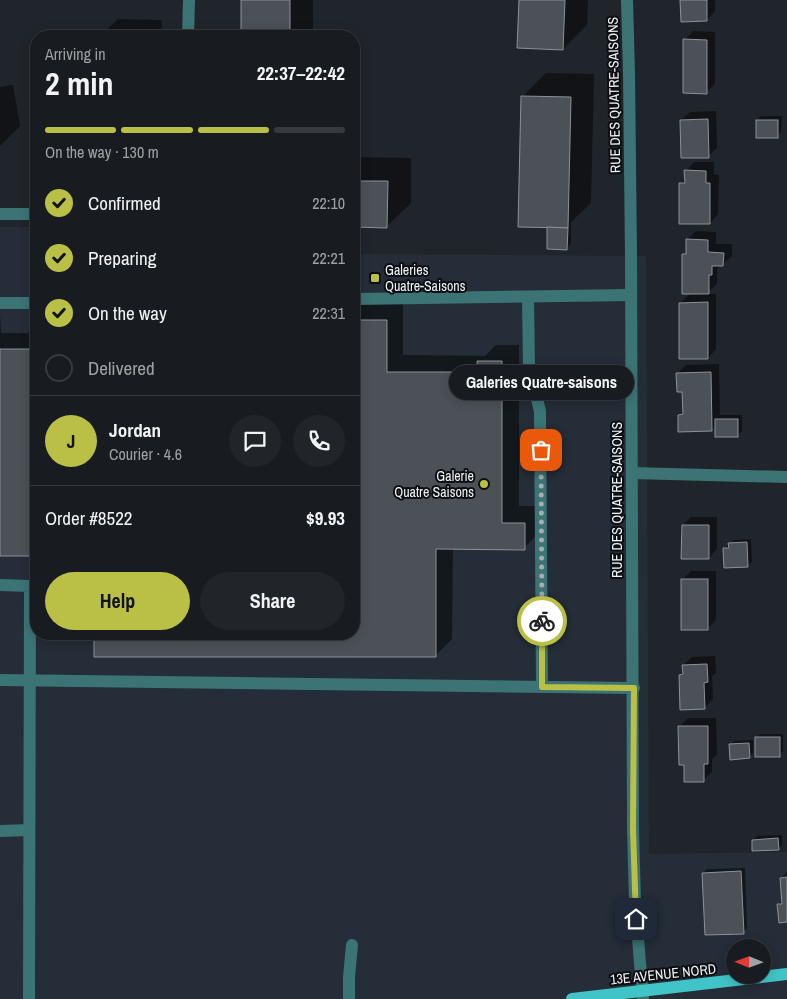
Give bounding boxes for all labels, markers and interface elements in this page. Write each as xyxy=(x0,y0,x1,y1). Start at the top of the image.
street label: RUE DES QUATRE-SAISONS xyxy=(604,16,624,173)
text: Arriving in xyxy=(45,43,106,65)
text: 22:37–22:42 xyxy=(257,60,345,86)
text: 2 min xyxy=(45,62,114,105)
text: On the way · 130 m xyxy=(45,141,159,163)
icon: check xyxy=(45,189,73,217)
text: Confirmed xyxy=(88,190,161,216)
text: 22:10 xyxy=(312,192,345,214)
icon: check xyxy=(45,244,73,272)
text: Preparing xyxy=(88,245,156,271)
text: 22:21 xyxy=(312,247,345,269)
place label: Galeries Quatre-Saisons xyxy=(385,261,466,295)
marker: Galeries Quatre-Saisons xyxy=(369,272,381,284)
icon: check xyxy=(45,299,73,327)
text: On the way xyxy=(88,300,167,326)
text: 22:31 xyxy=(312,302,345,324)
text: Delivered xyxy=(88,355,155,381)
callout: Galeries Quatre-saisons xyxy=(448,365,634,400)
text: Galeries Quatre-saisons xyxy=(466,371,617,393)
button: chat xyxy=(229,415,281,467)
button: phone xyxy=(293,415,345,467)
text: Jordan xyxy=(109,417,161,443)
street label: RUE DES QUATRE-SAISONS xyxy=(608,422,626,578)
text: J xyxy=(67,428,75,454)
pin xyxy=(520,429,562,471)
icon: bag xyxy=(527,436,555,464)
text: Courier · 4.6 xyxy=(109,443,182,465)
place label: Galerie Quatre Saisons xyxy=(394,467,474,501)
marker: Galerie Quatre Saisons xyxy=(478,478,490,490)
text: Order #8522 xyxy=(45,505,132,531)
text: $9.93 xyxy=(306,505,345,531)
button: Help xyxy=(45,572,190,630)
button: Share xyxy=(200,572,345,630)
courier xyxy=(517,596,567,646)
icon: bike xyxy=(528,607,556,635)
pin xyxy=(615,898,657,940)
icon: home xyxy=(622,905,650,933)
north arrow xyxy=(726,939,771,984)
map controls xyxy=(726,939,771,984)
street label: 13E AVENUE NORD xyxy=(609,959,717,989)

